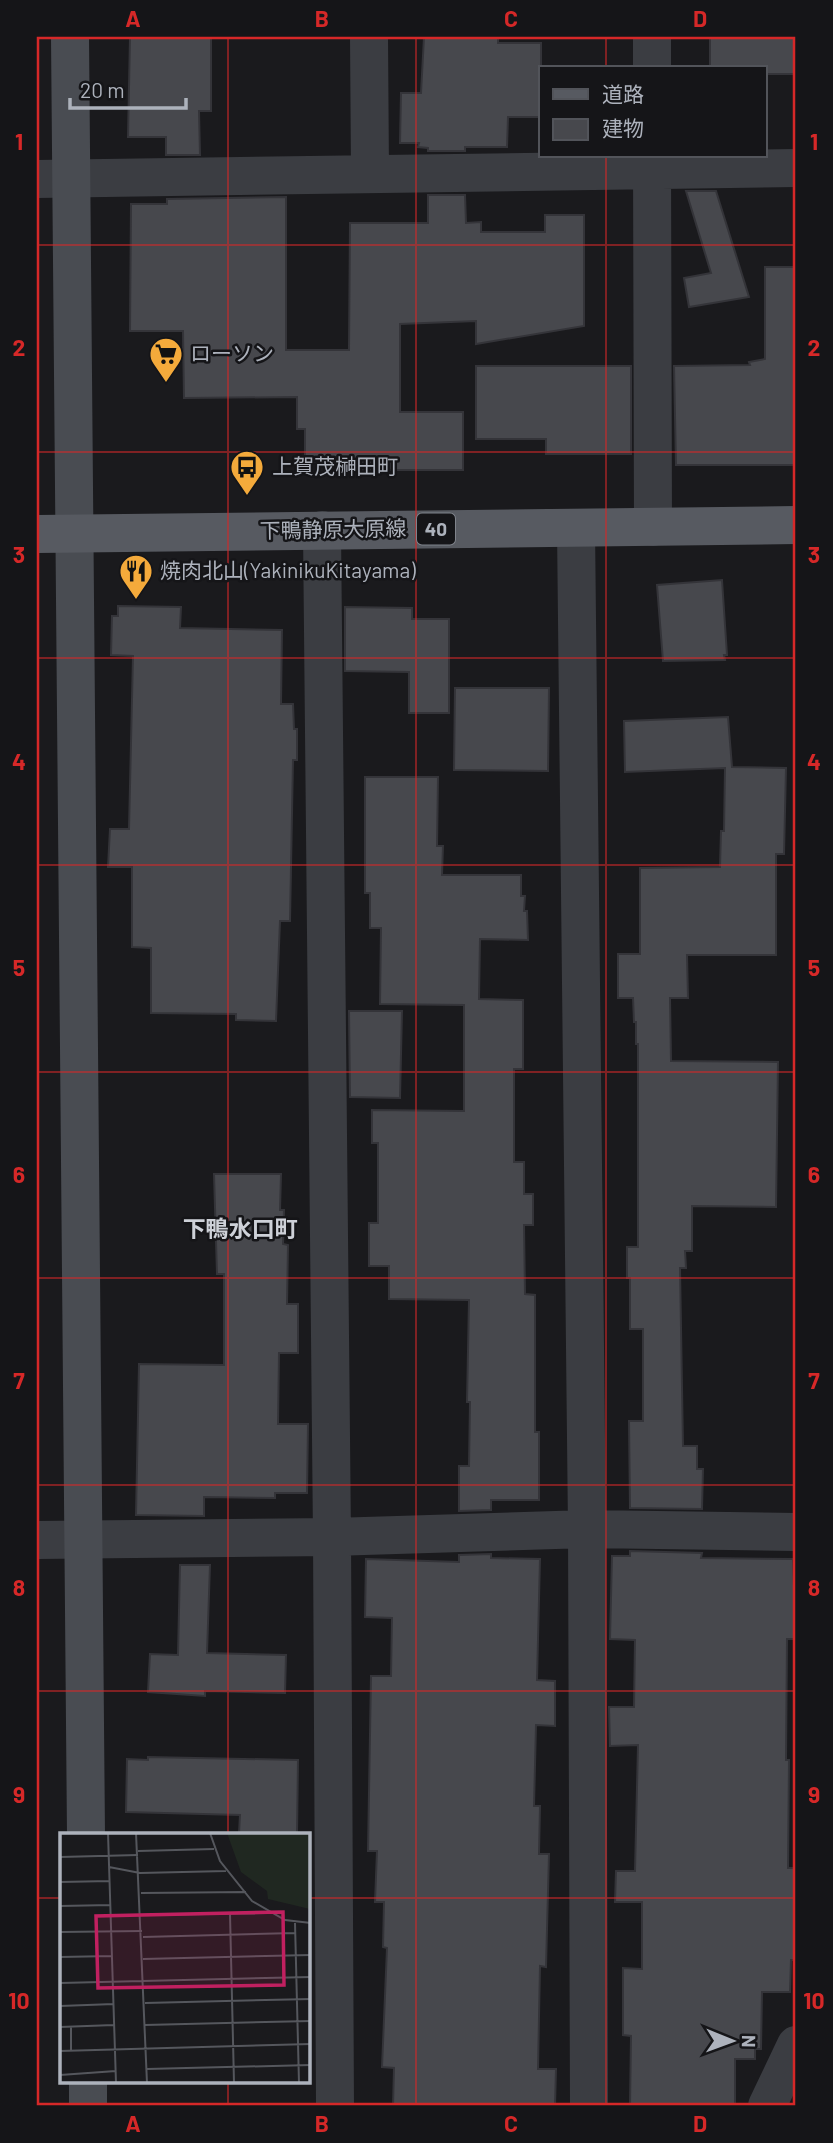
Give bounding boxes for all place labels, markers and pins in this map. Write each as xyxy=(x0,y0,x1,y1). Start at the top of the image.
supermarket icon: ローソン xyxy=(147,335,185,384)
place label: ローソン xyxy=(190,340,274,365)
bus stop icon: 上賀茂榊田町 xyxy=(228,448,266,497)
place label: 上賀茂榊田町 xyxy=(272,453,398,478)
restaurant icon: 焼肉北山(YakinikuKitayama) xyxy=(117,552,155,601)
place label: 焼肉北山(YakinikuKitayama) xyxy=(160,557,416,582)

